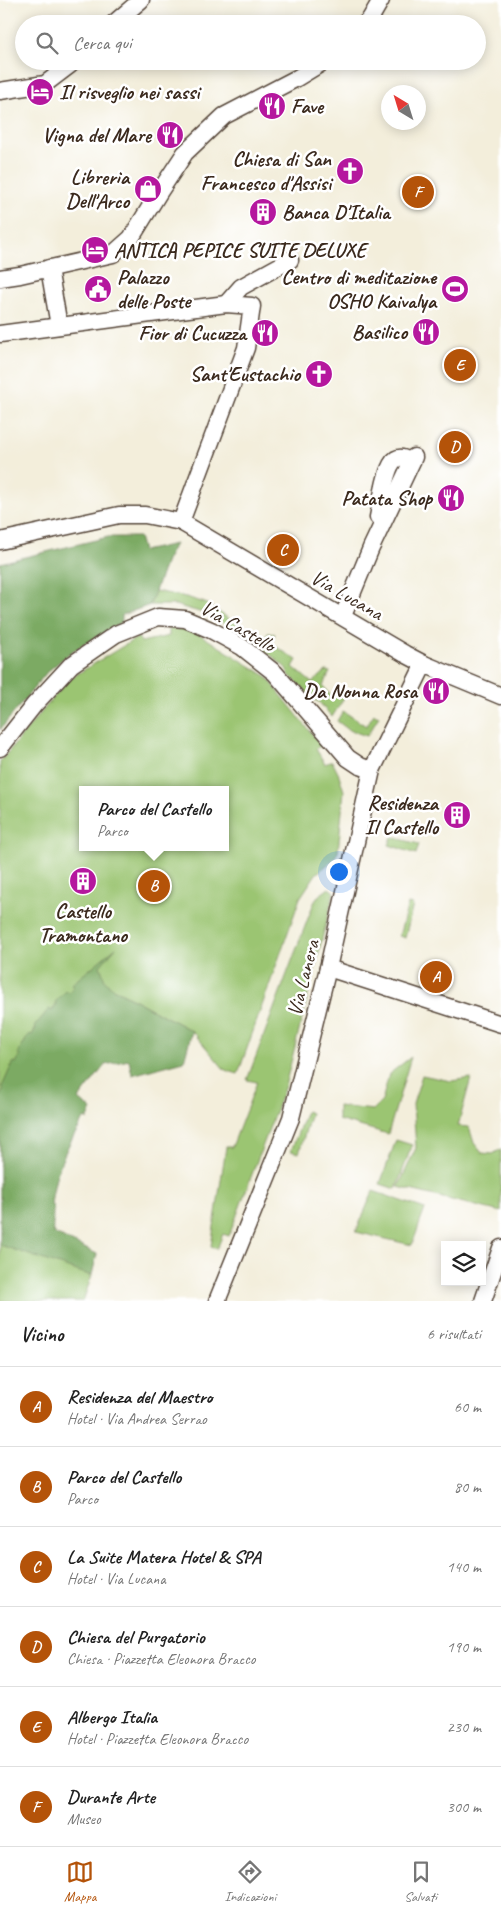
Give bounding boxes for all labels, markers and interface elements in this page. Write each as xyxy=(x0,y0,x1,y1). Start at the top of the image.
search box xyxy=(15,15,486,70)
icon: search xyxy=(33,29,61,57)
text: Cerca qui xyxy=(73,31,132,55)
hotel icon: Il risveglio nei sassi xyxy=(25,77,55,107)
place label: Il risveglio nei sassi xyxy=(59,79,202,105)
north arrow xyxy=(381,85,426,130)
restaurant icon: Fave xyxy=(257,91,287,121)
place label: Fave xyxy=(291,93,325,119)
restaurant icon: Vigna del Mare xyxy=(155,120,185,150)
place label: Vigna del Mare xyxy=(42,122,153,148)
place label: Chiesa di San Francesco d'Assisi xyxy=(201,146,334,196)
church icon: Chiesa di San Francesco d'Assisi xyxy=(335,156,365,186)
place label: Libreria Dell'Arco xyxy=(66,164,131,214)
pin: F xyxy=(402,173,434,211)
shop icon: Libreria Dell'Arco xyxy=(133,174,163,204)
building icon: Banca D'Italia xyxy=(248,197,278,227)
place label: Banca D'Italia xyxy=(282,199,392,225)
hotel icon: ANTICA PEPICE SUITE DELUXE xyxy=(80,235,110,265)
place label: ANTICA PEPICE SUITE DELUXE xyxy=(114,237,369,263)
place label: Palazzo delle Poste xyxy=(117,264,192,314)
place label: Centro di meditazione OSHO Kaivalya xyxy=(281,264,438,314)
public building icon: Palazzo delle Poste xyxy=(83,274,113,304)
sports icon: Centro di meditazione OSHO Kaivalya xyxy=(440,274,470,304)
restaurant icon: Basilico xyxy=(411,317,441,347)
restaurant icon: Fior di Cucuzza xyxy=(250,318,280,348)
place label: Basilico xyxy=(352,319,408,345)
place label: Fior di Cucuzza xyxy=(139,320,248,346)
pin: E xyxy=(444,346,476,384)
church icon: Sant'Eustachio xyxy=(304,359,334,389)
place label: Sant'Eustachio xyxy=(190,361,301,387)
pin: D xyxy=(439,428,471,466)
restaurant icon: Patata Shop xyxy=(436,483,466,513)
place label: Patata Shop xyxy=(342,485,434,511)
pin: C xyxy=(267,531,299,569)
street label: Via Lucana xyxy=(306,564,389,627)
street label: Via Castello xyxy=(196,594,282,659)
restaurant icon: Da Nonna Rosa xyxy=(421,676,451,706)
place label: Da Nonna Rosa xyxy=(304,678,418,704)
popup xyxy=(79,786,229,851)
place label: Residenza Il Castello xyxy=(364,790,440,840)
text: Parco del Castello xyxy=(97,797,211,821)
building icon: Residenza Il Castello xyxy=(442,800,472,830)
text: Parco xyxy=(97,821,128,841)
your location xyxy=(326,859,352,885)
building icon: Castello Tramontano xyxy=(68,866,98,896)
pin: B xyxy=(138,867,170,905)
place label: Castello Tramontano xyxy=(39,898,128,948)
street label: Via Lanera xyxy=(281,936,325,1019)
pin: A xyxy=(420,958,452,996)
map controls xyxy=(441,1241,486,1286)
button: layers xyxy=(441,1241,486,1286)
text: Vicino xyxy=(20,1321,63,1347)
text: 6 risultati xyxy=(427,1324,481,1344)
text: Residenza del Maestro xyxy=(67,1385,212,1409)
text: A xyxy=(32,1397,40,1417)
text: 60 m xyxy=(454,1397,481,1417)
text: Hotel · Via Andrea Serrao xyxy=(67,1409,207,1429)
text: Parco del Castello xyxy=(67,1465,181,1489)
text: B xyxy=(32,1477,40,1497)
text: 80 m xyxy=(454,1477,481,1497)
text: Parco xyxy=(67,1489,98,1509)
text: La Suite Matera Hotel & SPA xyxy=(67,1545,261,1569)
text: C xyxy=(32,1557,40,1577)
text: 140 m xyxy=(447,1557,481,1577)
text: Hotel · Via Lucana xyxy=(67,1569,166,1589)
text: Chiesa del Purgatorio xyxy=(67,1625,205,1649)
text: D xyxy=(31,1637,41,1657)
text: 190 m xyxy=(447,1637,481,1657)
text: Chiesa · Piazzetta Eleonora Bracco xyxy=(67,1649,256,1669)
text: Albergo Italia xyxy=(67,1705,157,1729)
text: E xyxy=(32,1717,40,1737)
text: 230 m xyxy=(447,1717,481,1737)
text: Hotel · Piazzetta Eleonora Bracco xyxy=(67,1729,248,1749)
text: Durante Arte xyxy=(67,1785,155,1809)
text: F xyxy=(32,1797,40,1817)
text: 300 m xyxy=(447,1797,481,1817)
text: Museo xyxy=(67,1809,101,1829)
tab: Mappa xyxy=(64,1858,96,1905)
tab: Indicazioni xyxy=(225,1858,276,1905)
tab: Salvati xyxy=(404,1858,437,1905)

